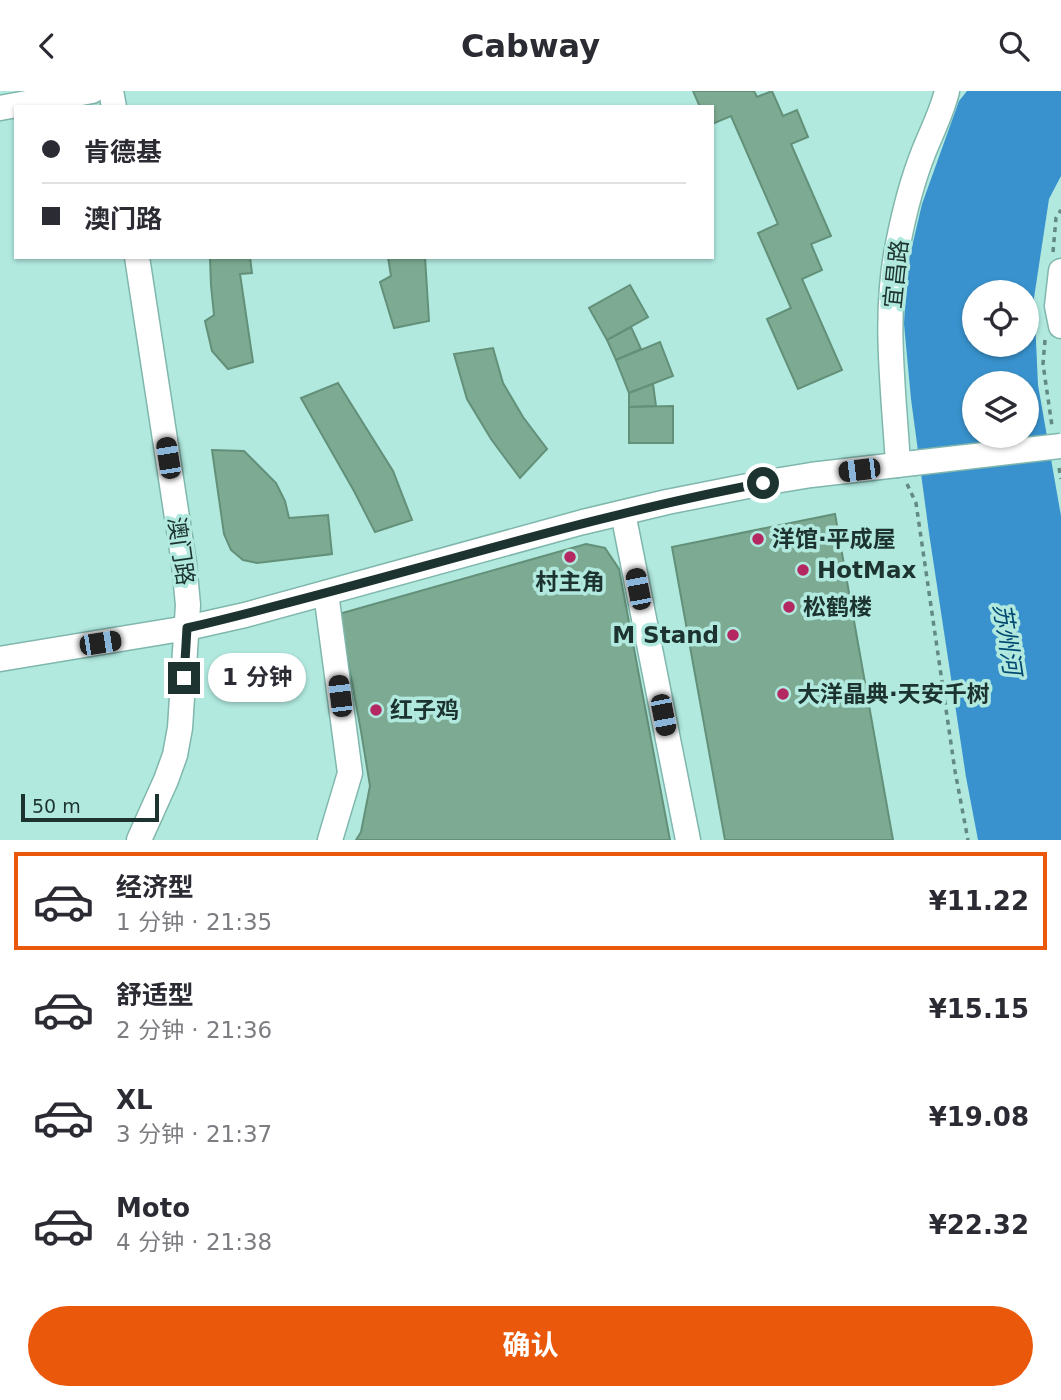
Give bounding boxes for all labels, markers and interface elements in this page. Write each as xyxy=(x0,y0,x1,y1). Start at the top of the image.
icon: back xyxy=(28,27,66,65)
text: Cabway xyxy=(461,27,600,65)
icon: search xyxy=(995,27,1033,65)
text: 肯德基 xyxy=(84,137,162,167)
text: 澳门路 xyxy=(84,204,162,234)
street label: 宜昌路 xyxy=(879,238,913,310)
map controls xyxy=(962,280,1039,448)
button: locate xyxy=(962,280,1039,357)
button: layers xyxy=(962,371,1039,448)
car xyxy=(155,436,182,480)
car xyxy=(837,457,882,483)
route start xyxy=(747,467,779,499)
street label: 澳门路 xyxy=(163,515,199,587)
place label: 洋馆·平成屋 xyxy=(772,526,896,552)
marker: 洋馆·平成屋 xyxy=(750,531,766,547)
marker: 村主角 xyxy=(562,549,578,565)
place label: HotMax xyxy=(817,557,916,583)
marker: HotMax xyxy=(795,562,811,578)
car xyxy=(624,566,653,612)
place label: 村主角 xyxy=(536,569,605,595)
place label: 松鹤楼 xyxy=(803,594,872,620)
marker: 松鹤楼 xyxy=(781,599,797,615)
water label: 苏州河 xyxy=(988,601,1027,681)
place label: M Stand xyxy=(612,622,719,648)
marker: M Stand xyxy=(725,627,741,643)
car xyxy=(78,629,123,657)
callout: 1 分钟 xyxy=(208,653,306,703)
route end xyxy=(168,662,200,694)
text: 1 分钟 xyxy=(222,664,292,690)
car xyxy=(328,674,353,718)
place label: 大洋晶典·天安千树 xyxy=(797,681,990,707)
marker: 大洋晶典·天安千树 xyxy=(775,686,791,702)
car xyxy=(649,692,678,738)
place label: 红子鸡 xyxy=(390,697,459,723)
marker: 红子鸡 xyxy=(368,702,384,718)
scale bar xyxy=(21,791,159,823)
text: 50 m xyxy=(32,795,81,817)
icon: car xyxy=(32,870,95,933)
text: 经济型 xyxy=(116,872,194,902)
text: ¥11.22 xyxy=(929,886,1029,916)
text: 1 分钟 · 21:35 xyxy=(116,909,272,935)
icon: car xyxy=(32,978,95,1041)
text: 舒适型 xyxy=(116,980,194,1010)
text: ¥15.15 xyxy=(929,994,1029,1024)
text: 2 分钟 · 21:36 xyxy=(116,1017,272,1043)
text: XL xyxy=(116,1085,153,1115)
icon: car xyxy=(32,1086,95,1149)
text: ¥19.08 xyxy=(929,1102,1029,1132)
text: 3 分钟 · 21:37 xyxy=(116,1121,272,1147)
text: Moto xyxy=(116,1193,190,1223)
icon: car xyxy=(32,1194,95,1257)
text: ¥22.32 xyxy=(929,1210,1029,1240)
text: 4 分钟 · 21:38 xyxy=(116,1229,272,1255)
button: 确认 xyxy=(28,1306,1033,1386)

